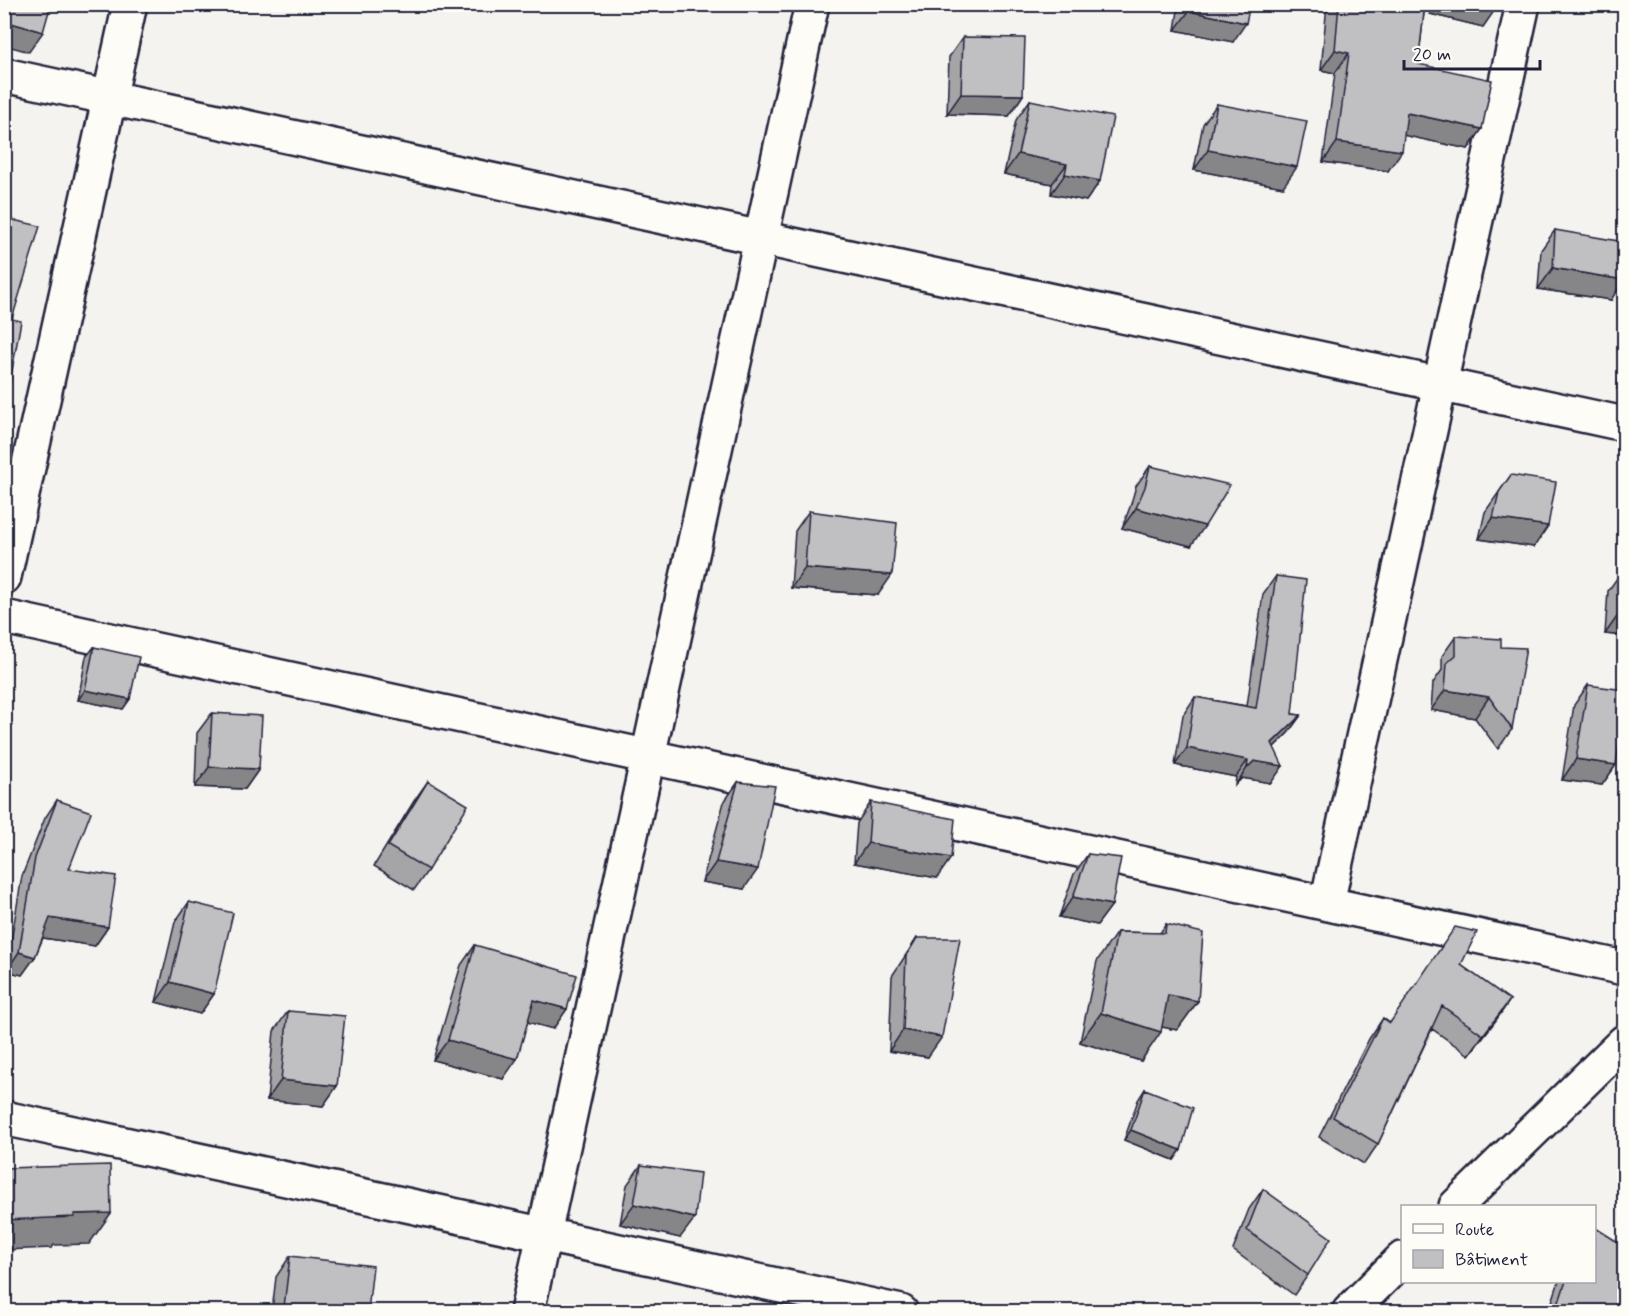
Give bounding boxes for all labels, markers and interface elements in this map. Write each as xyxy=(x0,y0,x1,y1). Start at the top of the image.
scale bar xyxy=(1404,33,1540,71)
text: 20 m xyxy=(1413,43,1451,67)
legend xyxy=(1401,1205,1596,1283)
text: Route xyxy=(1455,1218,1494,1242)
text: Bâtiment xyxy=(1455,1248,1528,1272)

